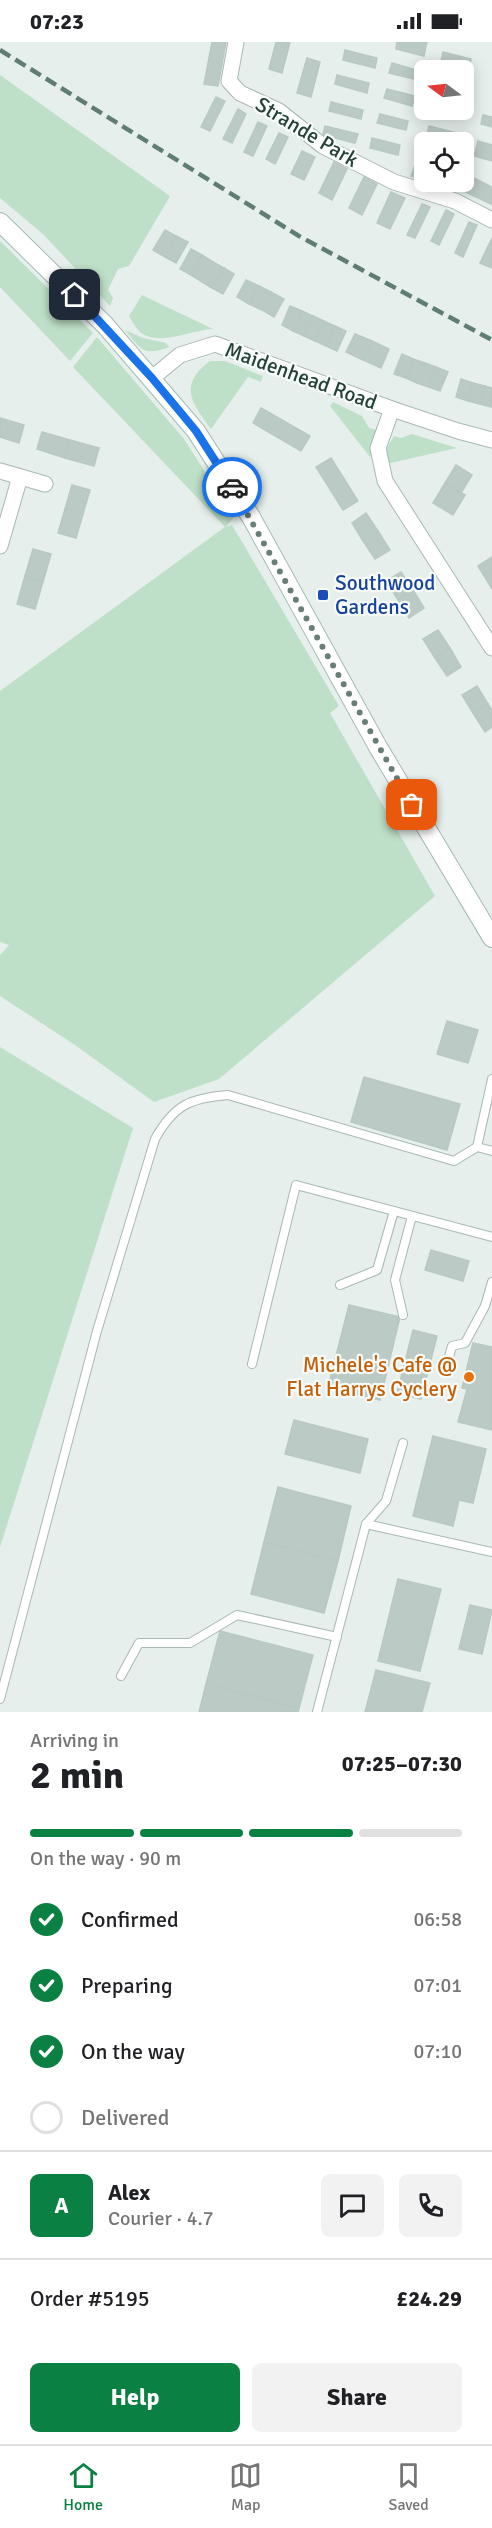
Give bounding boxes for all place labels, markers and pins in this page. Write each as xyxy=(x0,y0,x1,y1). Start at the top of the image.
pin xyxy=(49,269,100,320)
place label: Southwood Gardens xyxy=(335,570,435,620)
marker: Southwood Gardens xyxy=(316,588,330,602)
pin xyxy=(386,779,437,830)
place label: Michele's Cafe @ Flat Harrys Cyclery xyxy=(286,1352,457,1402)
marker: Michele's Cafe @ Flat Harrys Cyclery xyxy=(462,1370,476,1384)

